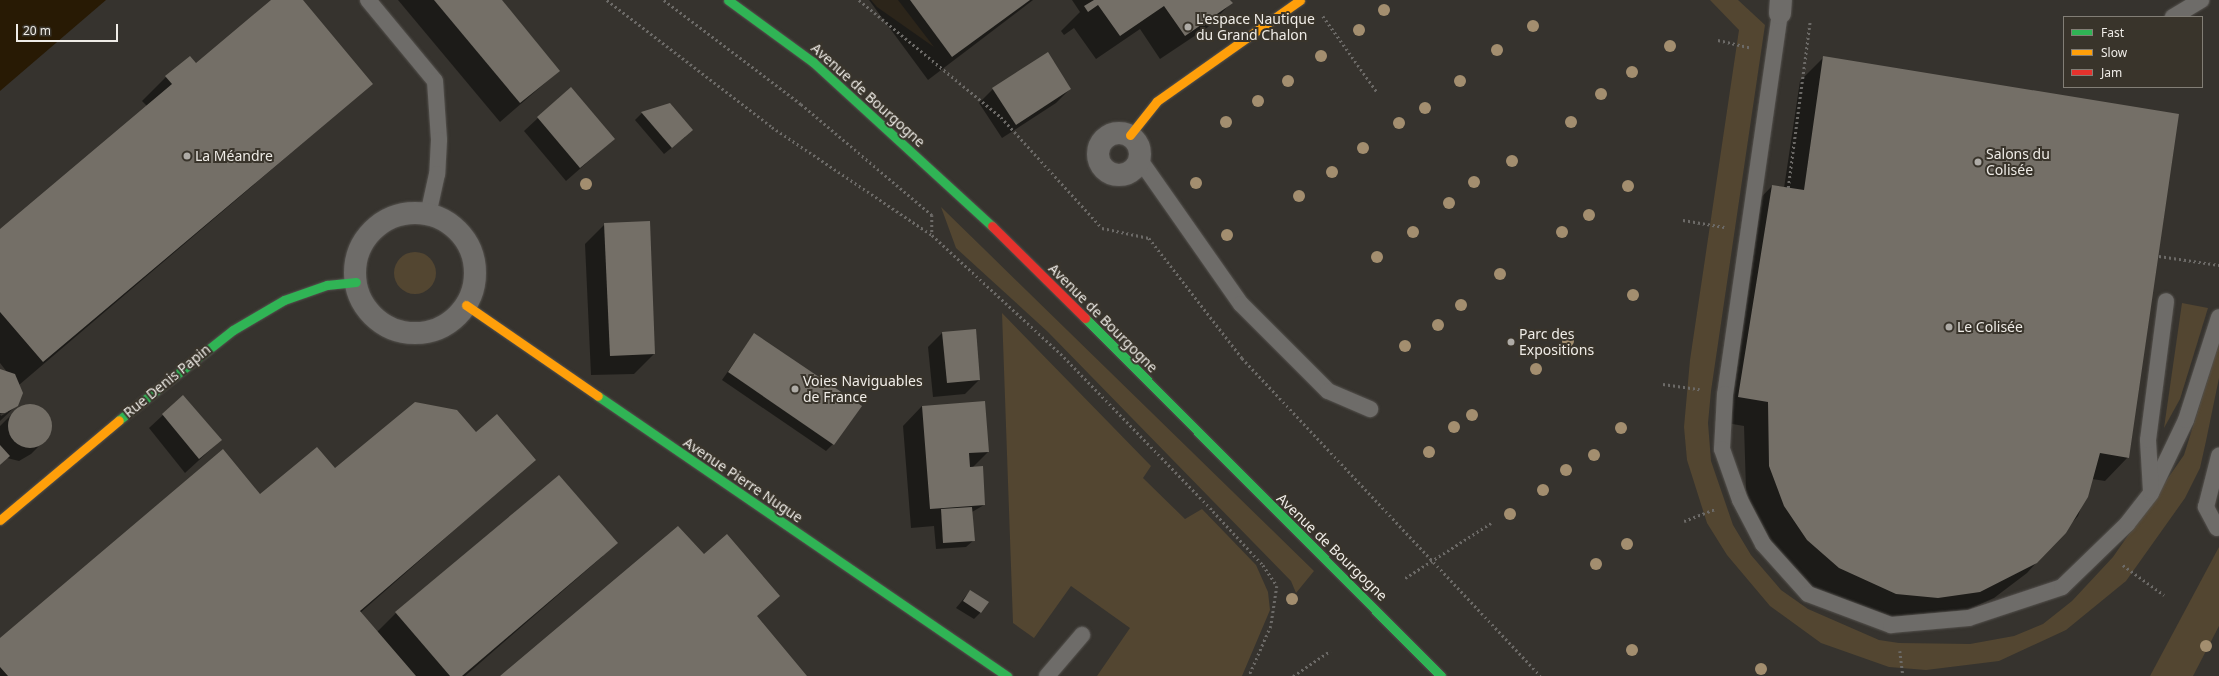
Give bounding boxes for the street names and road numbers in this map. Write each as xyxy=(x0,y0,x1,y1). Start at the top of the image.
street label: Avenue de Bourgogne xyxy=(808,40,928,150)
street label: Avenue de Bourgogne xyxy=(1045,260,1161,376)
street label: Rue Denis Papin xyxy=(120,341,214,421)
street label: Avenue Pierre Nugue xyxy=(680,434,806,526)
street label: Avenue de Bourgogne xyxy=(1273,490,1391,604)

